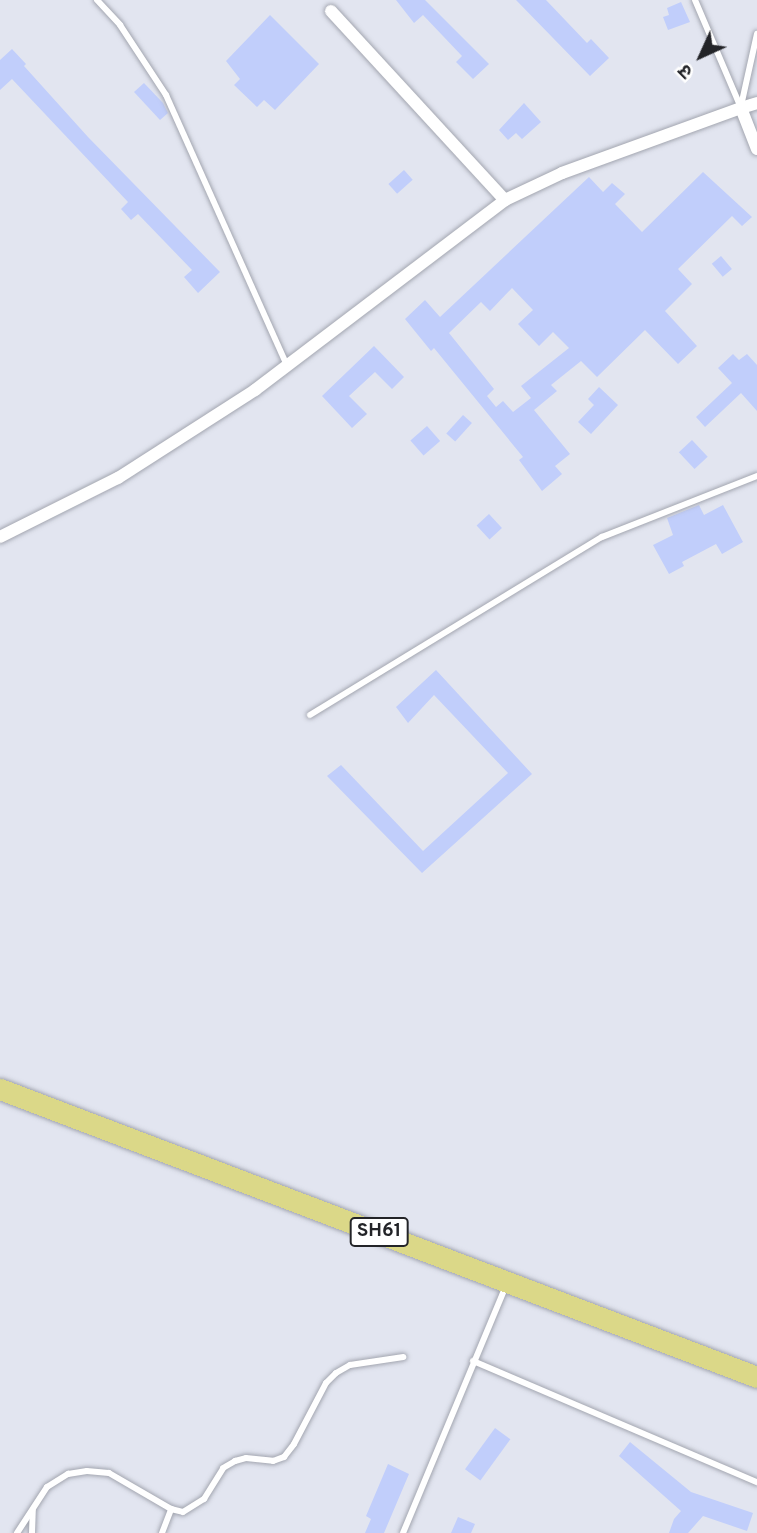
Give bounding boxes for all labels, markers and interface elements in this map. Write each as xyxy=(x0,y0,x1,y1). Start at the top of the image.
north arrow xyxy=(666,21,736,91)
text: उ xyxy=(674,58,699,83)
road number: SH61 xyxy=(349,1216,409,1248)

